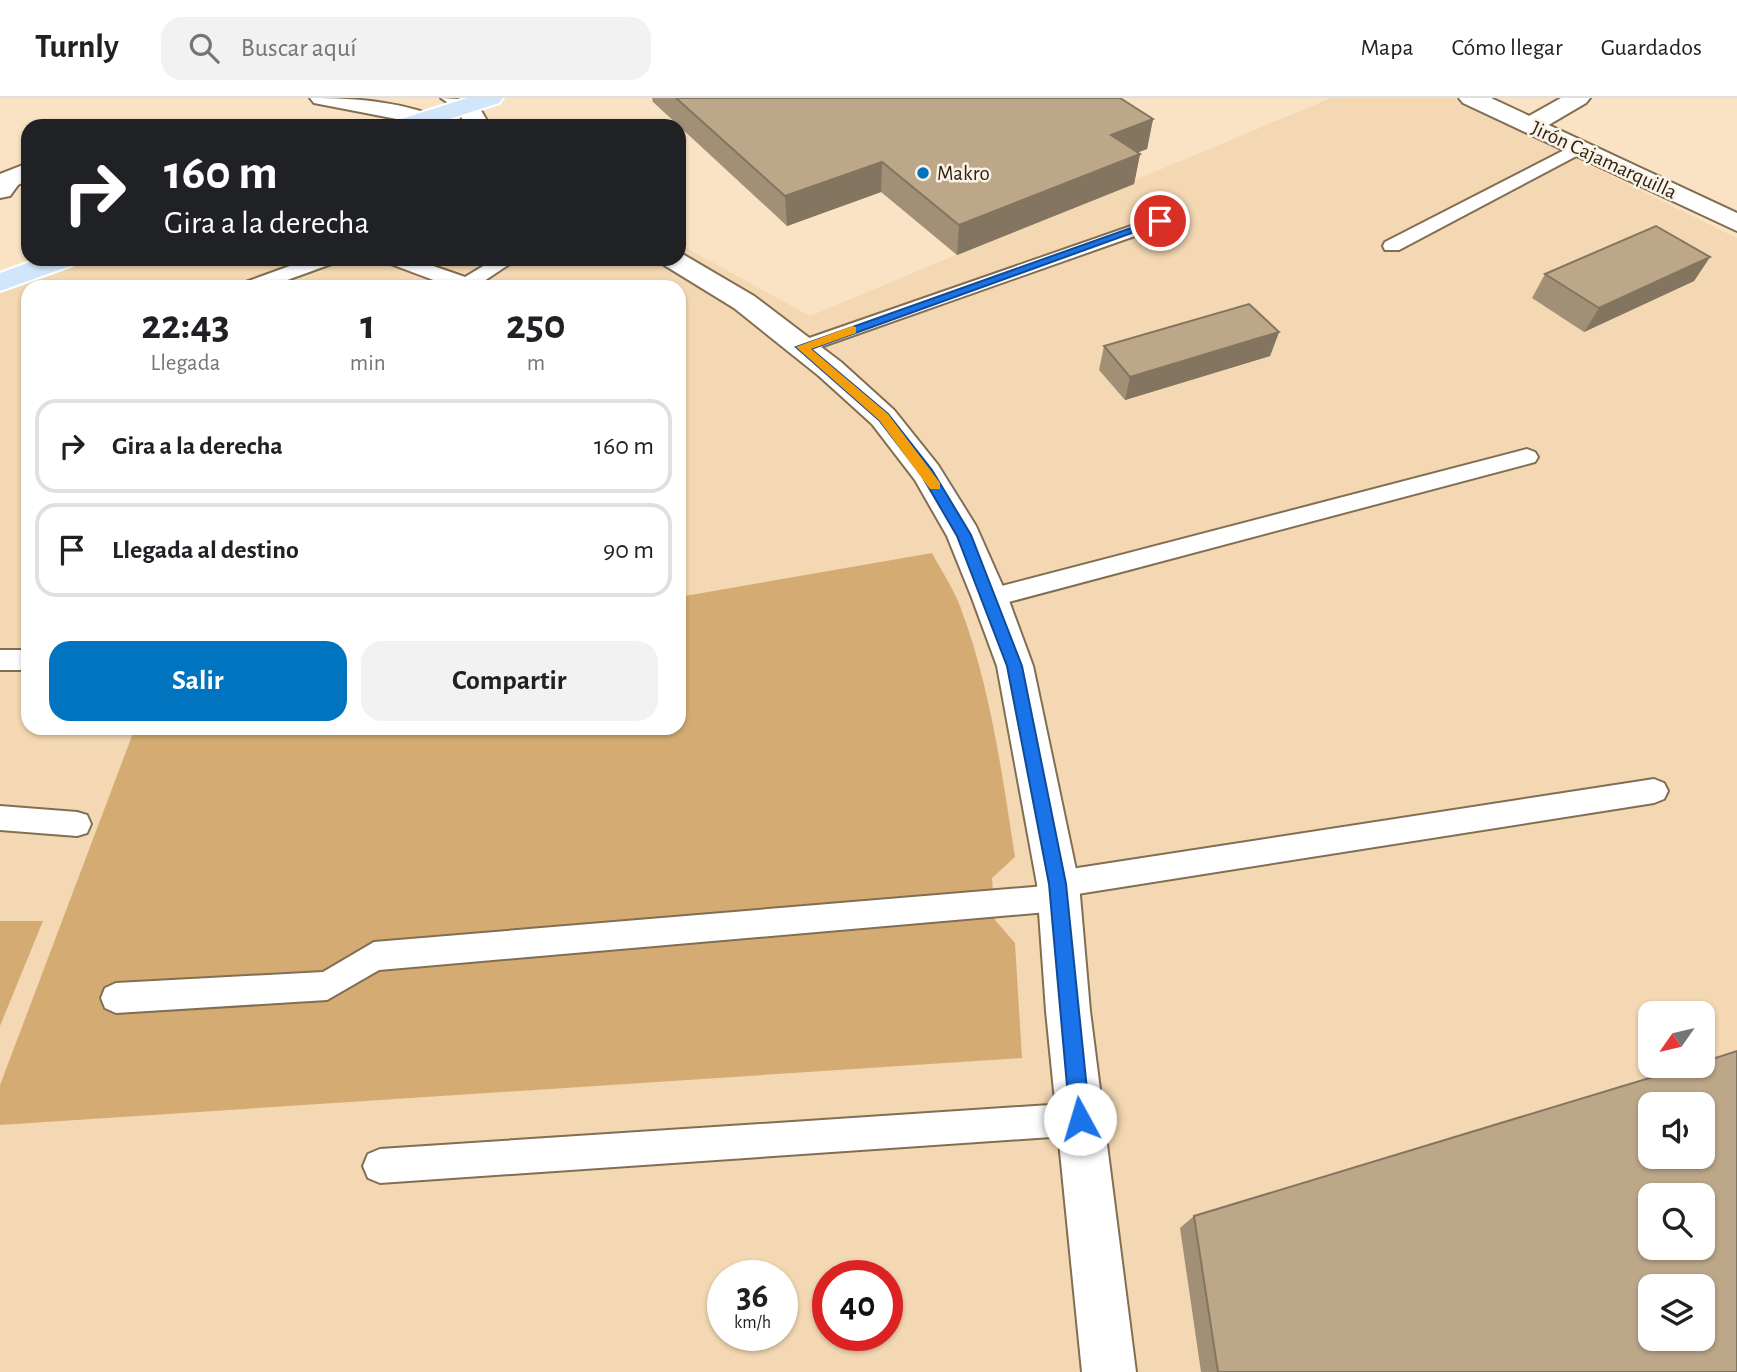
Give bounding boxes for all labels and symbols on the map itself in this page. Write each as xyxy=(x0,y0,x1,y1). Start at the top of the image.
street label: Jirón Cajamarquilla xyxy=(1528,117,1680,203)
place label: Makro xyxy=(937,163,990,184)
marker: Makro xyxy=(915,165,931,181)
pin xyxy=(1130,191,1190,251)
north arrow xyxy=(1638,1001,1715,1078)
position arrow xyxy=(1043,1082,1117,1156)
speed limit sign: 40 xyxy=(812,1260,903,1351)

